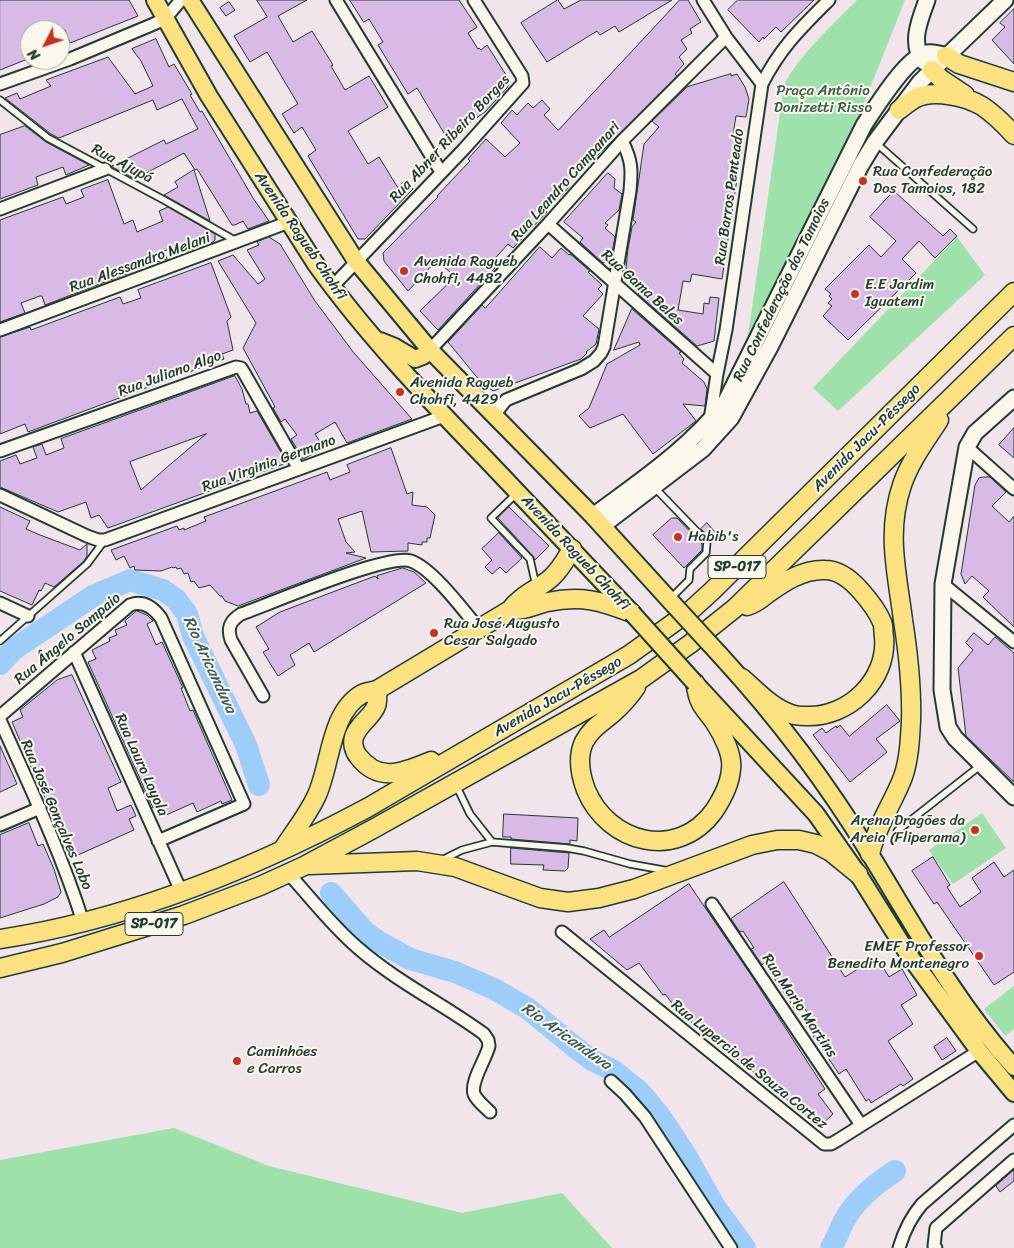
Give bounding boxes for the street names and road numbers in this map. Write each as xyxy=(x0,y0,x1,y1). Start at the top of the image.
street label: Rua Abner Ribeiro Borges xyxy=(386,71,514,207)
street label: Rua Leandro Campanari xyxy=(508,119,624,245)
street label: Rua Barros Penteado xyxy=(712,128,748,266)
street label: Rua Ajupá xyxy=(88,140,156,188)
street label: Avenida Ragueb Chohfi xyxy=(250,168,350,304)
street label: Rua Confederação dos Tamoios xyxy=(730,195,834,385)
street label: Rua Alessandro Melani xyxy=(67,229,213,297)
street label: Rua Gama Beles xyxy=(597,246,687,330)
street label: Rua Juliano Algo xyxy=(116,347,224,401)
street label: Avenida Jacu-Pêssego xyxy=(809,380,925,496)
street label: Rua Virginia Germano xyxy=(200,431,338,497)
street label: Avenida Ragueb Chohfi xyxy=(517,492,633,614)
road number: SP-017 xyxy=(708,556,766,578)
street label: Rua Ângelo Sampaio xyxy=(11,589,125,689)
street label: Avenida Jacu-Pêssego xyxy=(491,653,625,741)
street label: Rua Lauro Loyola xyxy=(110,711,172,819)
street label: Rua José Gonçalves Lobo xyxy=(16,737,96,893)
road number: SP-017 xyxy=(125,912,183,936)
street label: Rua Mario Martins xyxy=(758,951,840,1061)
street label: Rua Lupercio de Souza Cortez xyxy=(667,996,831,1134)

